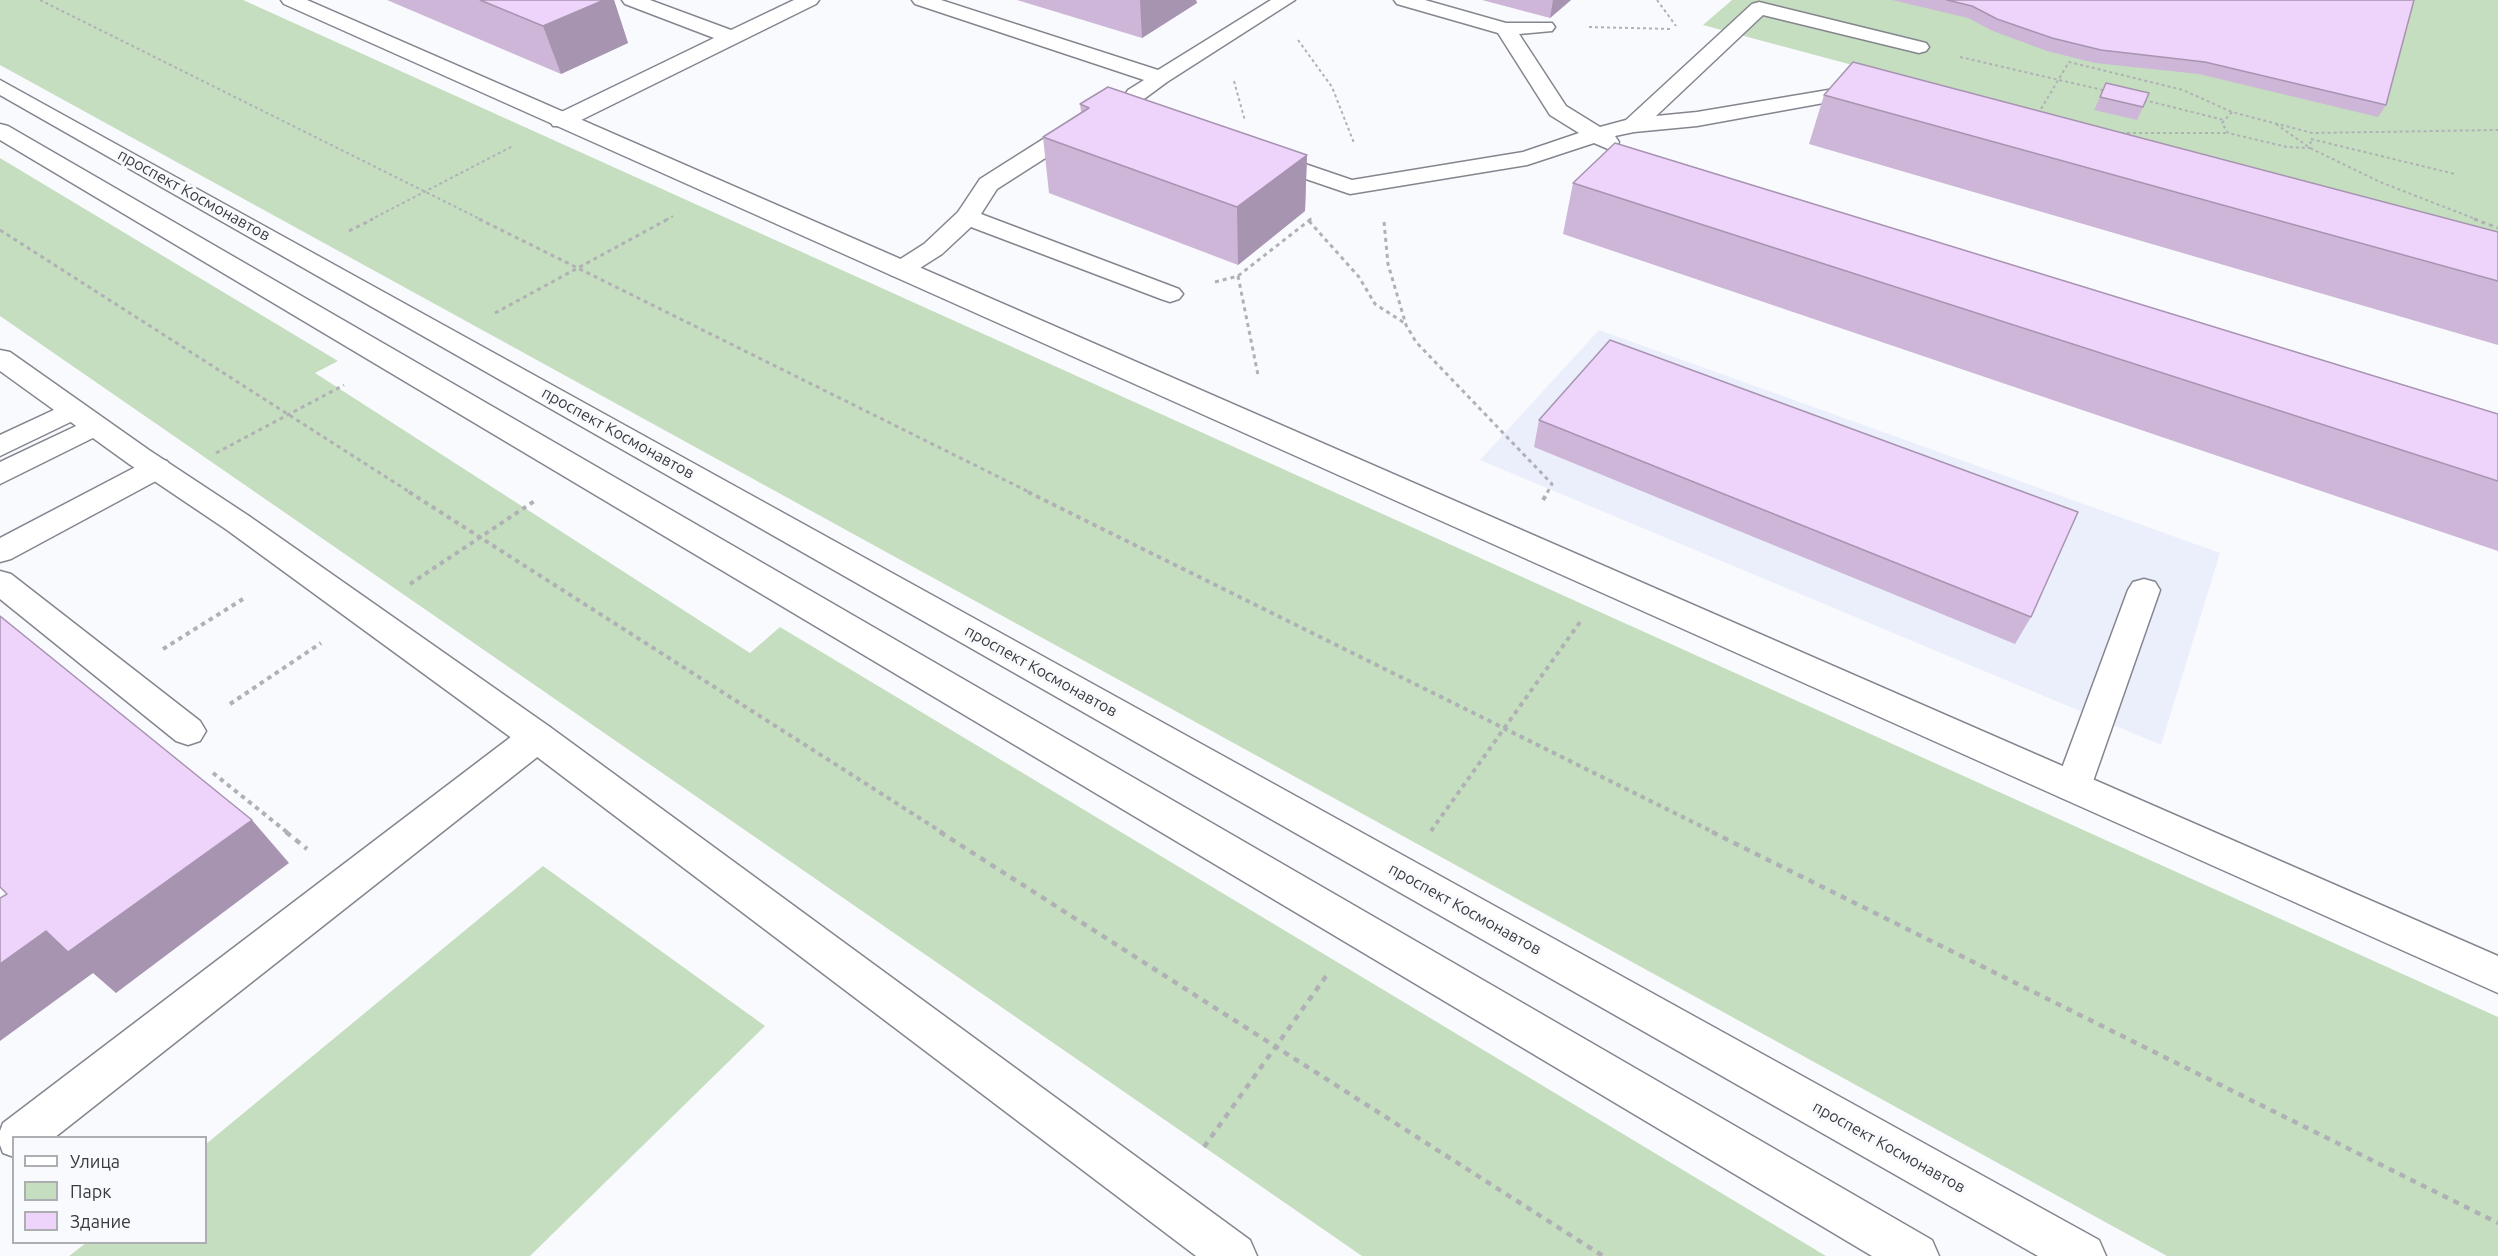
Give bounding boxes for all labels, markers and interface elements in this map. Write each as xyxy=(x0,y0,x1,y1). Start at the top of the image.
street label: проспект Космонавтов xyxy=(114,145,274,245)
street label: проспект Космонавтов xyxy=(538,383,698,483)
street label: проспект Космонавтов xyxy=(961,621,1121,721)
street label: проспект Космонавтов xyxy=(1385,859,1545,959)
street label: проспект Космонавтов xyxy=(1809,1097,1969,1197)
legend xyxy=(12,1136,207,1244)
text: Улица xyxy=(70,1151,120,1171)
text: Парк xyxy=(70,1181,111,1201)
text: Здание xyxy=(70,1211,131,1231)

